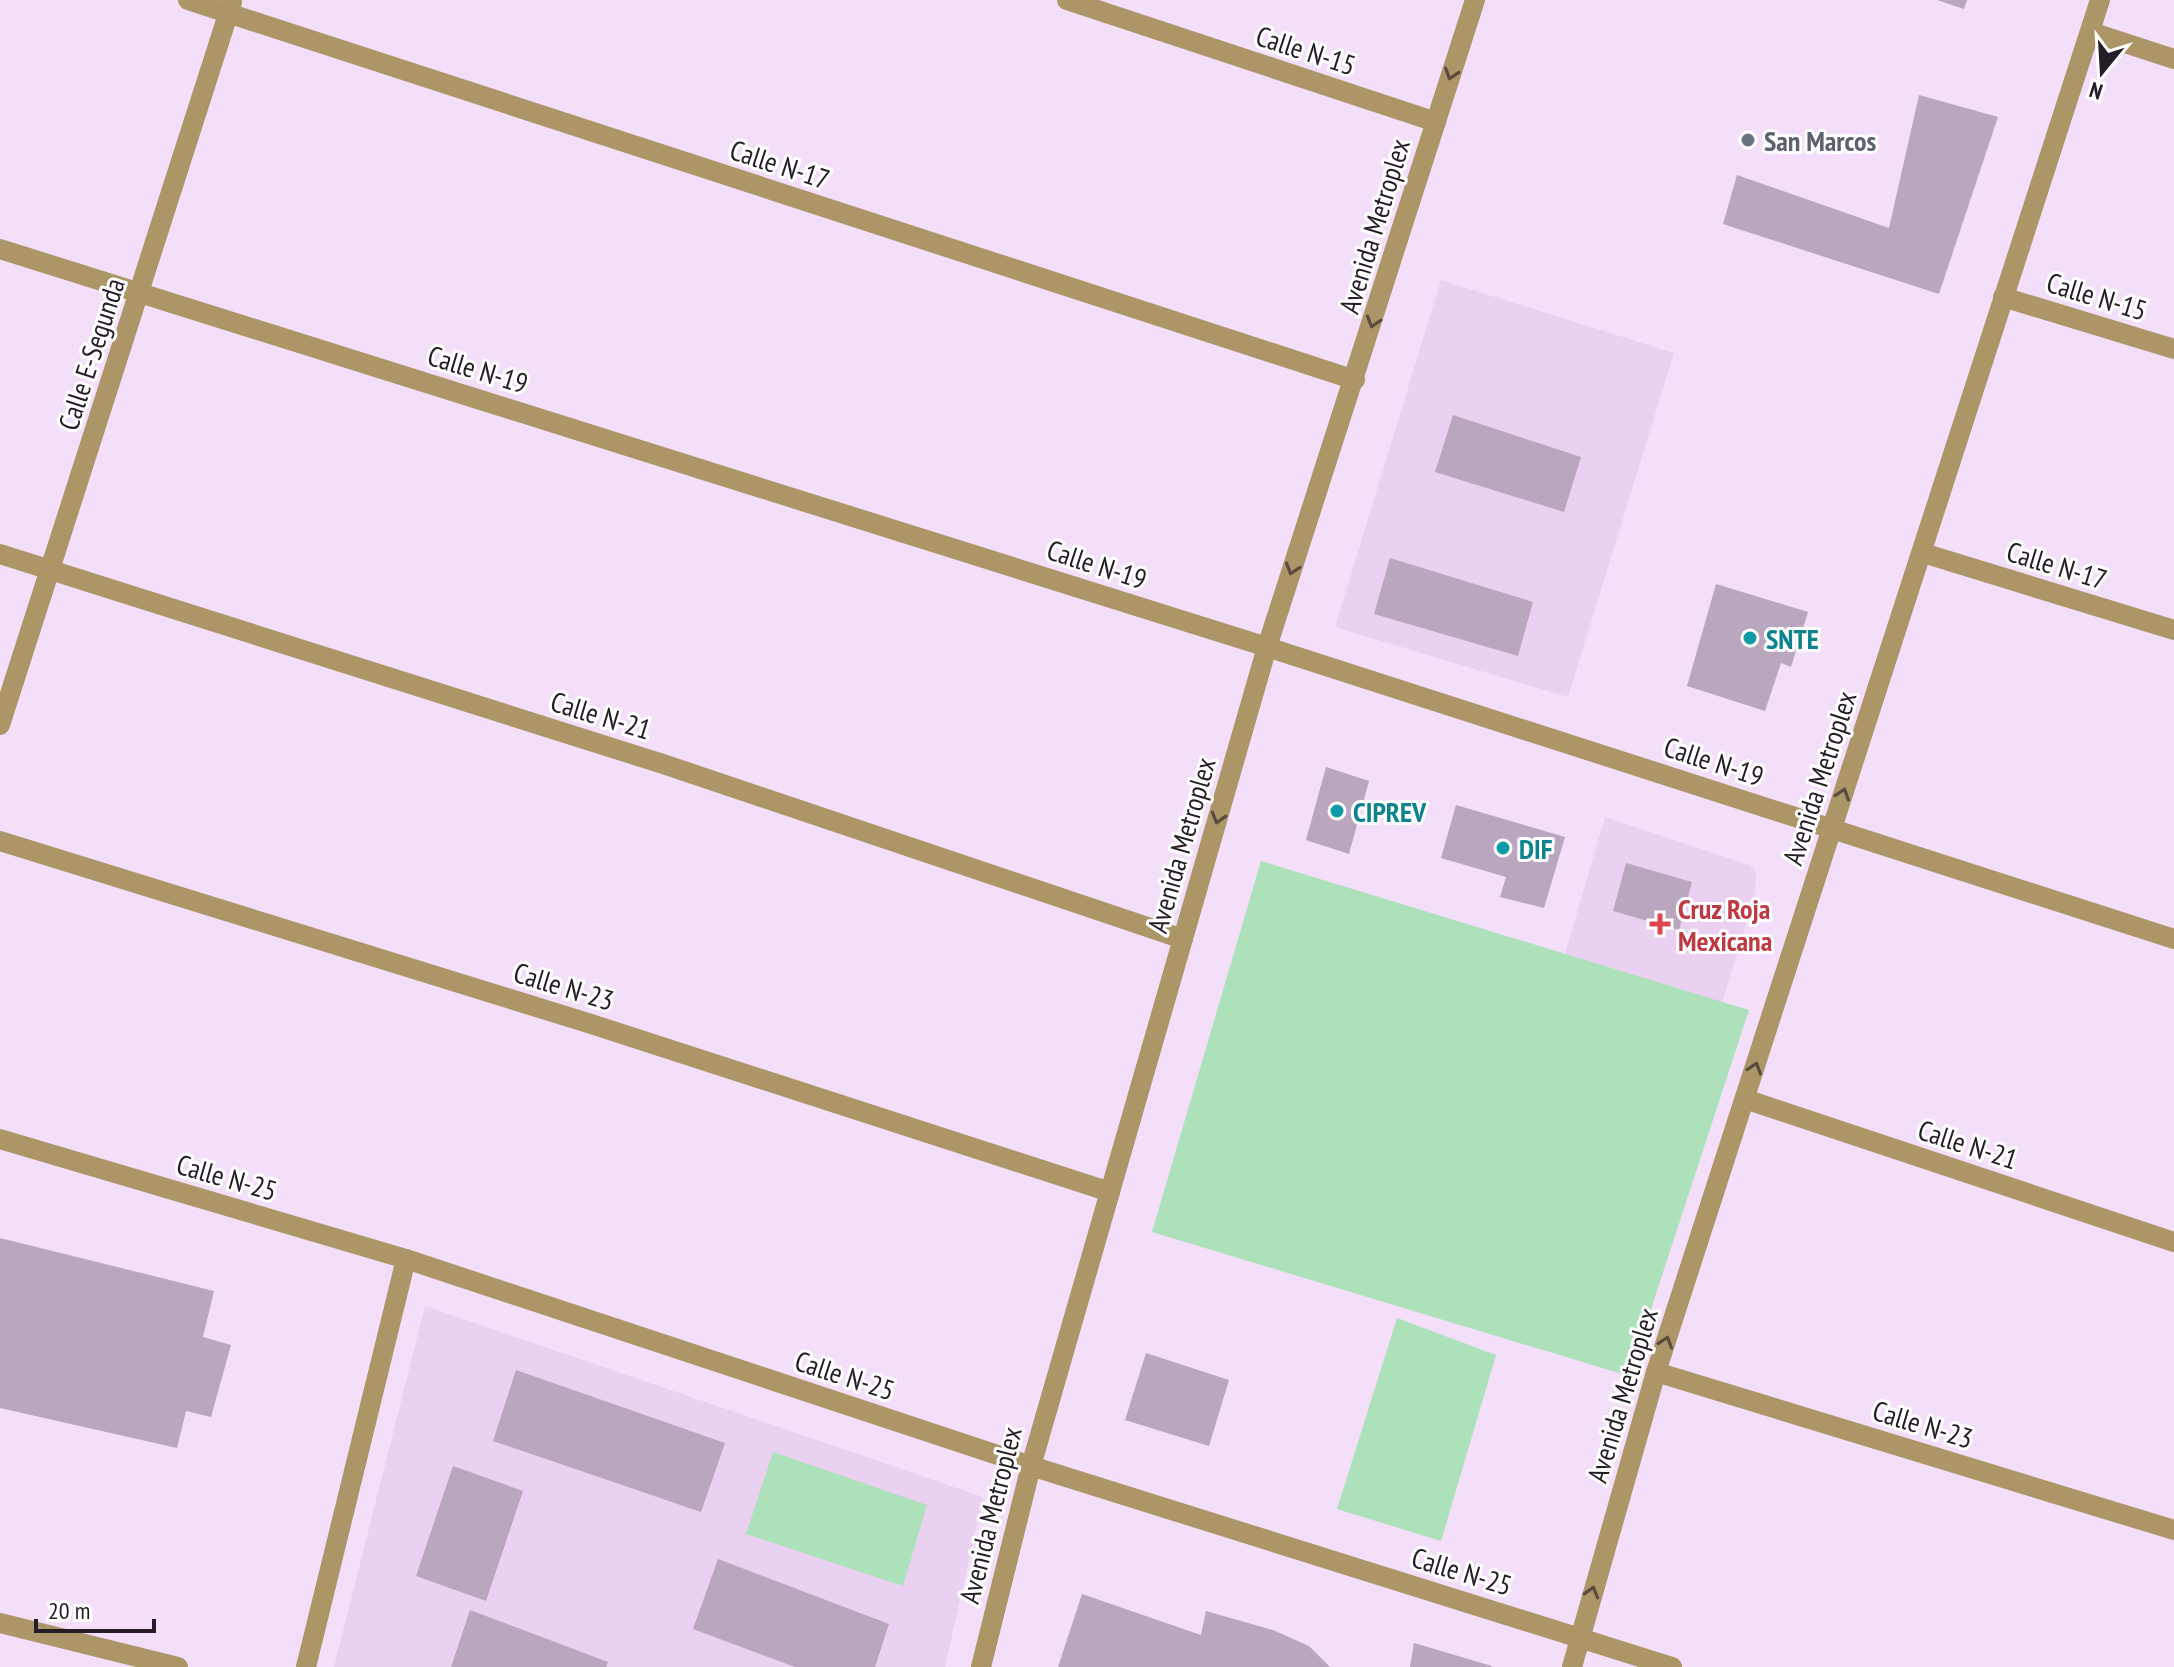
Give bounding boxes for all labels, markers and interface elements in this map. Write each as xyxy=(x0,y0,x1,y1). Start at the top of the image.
street label: Calle N-15 xyxy=(1251,17,1361,83)
north arrow xyxy=(2062,32,2142,112)
one-way arrow xyxy=(1445,67,1461,81)
text: N xyxy=(2086,76,2106,106)
place label: San Marcos xyxy=(1764,122,1876,159)
street label: Calle N-17 xyxy=(725,131,835,197)
marker: San Marcos xyxy=(1739,131,1757,149)
street label: Avenida Metroplex xyxy=(1330,134,1418,318)
street label: Calle N-15 xyxy=(2043,263,2151,329)
street label: Calle E-Segunda xyxy=(49,273,133,435)
one-way arrow xyxy=(1366,315,1382,328)
street label: Calle N-19 xyxy=(424,336,532,402)
street label: Calle N-19 xyxy=(1042,531,1152,597)
street label: Calle N-17 xyxy=(2003,532,2111,598)
one-way arrow xyxy=(1286,562,1302,576)
place label: SNTE xyxy=(1766,620,1819,657)
marker: SNTE xyxy=(1741,629,1759,647)
street label: Calle N-21 xyxy=(547,682,655,748)
street label: Avenida Metroplex xyxy=(1773,686,1865,870)
street label: Calle N-19 xyxy=(1659,728,1769,794)
street label: Avenida Metroplex xyxy=(1138,753,1224,937)
one-way arrow xyxy=(1833,788,1849,802)
place label: CIPREV xyxy=(1353,793,1427,830)
marker: CIPREV xyxy=(1328,802,1346,820)
one-way arrow xyxy=(1210,811,1227,825)
place label: DIF xyxy=(1519,830,1553,867)
marker: DIF xyxy=(1494,839,1512,857)
place label: Cruz Roja Mexicana xyxy=(1678,890,1772,959)
marker: Cruz Roja Mexicana xyxy=(1649,913,1671,935)
street label: Calle N-23 xyxy=(510,953,618,1019)
one-way arrow xyxy=(1746,1062,1762,1076)
street label: Calle N-21 xyxy=(1913,1111,2023,1177)
street label: Calle N-25 xyxy=(173,1145,281,1209)
street label: Avenida Metroplex xyxy=(1578,1303,1666,1487)
one-way arrow xyxy=(1657,1336,1673,1350)
street label: Calle N-25 xyxy=(790,1342,900,1408)
street label: Calle N-23 xyxy=(1869,1391,1977,1457)
street label: Avenida Metroplex xyxy=(950,1423,1030,1607)
street label: Calle N-25 xyxy=(1408,1538,1516,1604)
scale bar xyxy=(36,1583,154,1633)
one-way arrow xyxy=(1583,1585,1599,1599)
text: 20 m xyxy=(48,1595,90,1626)

